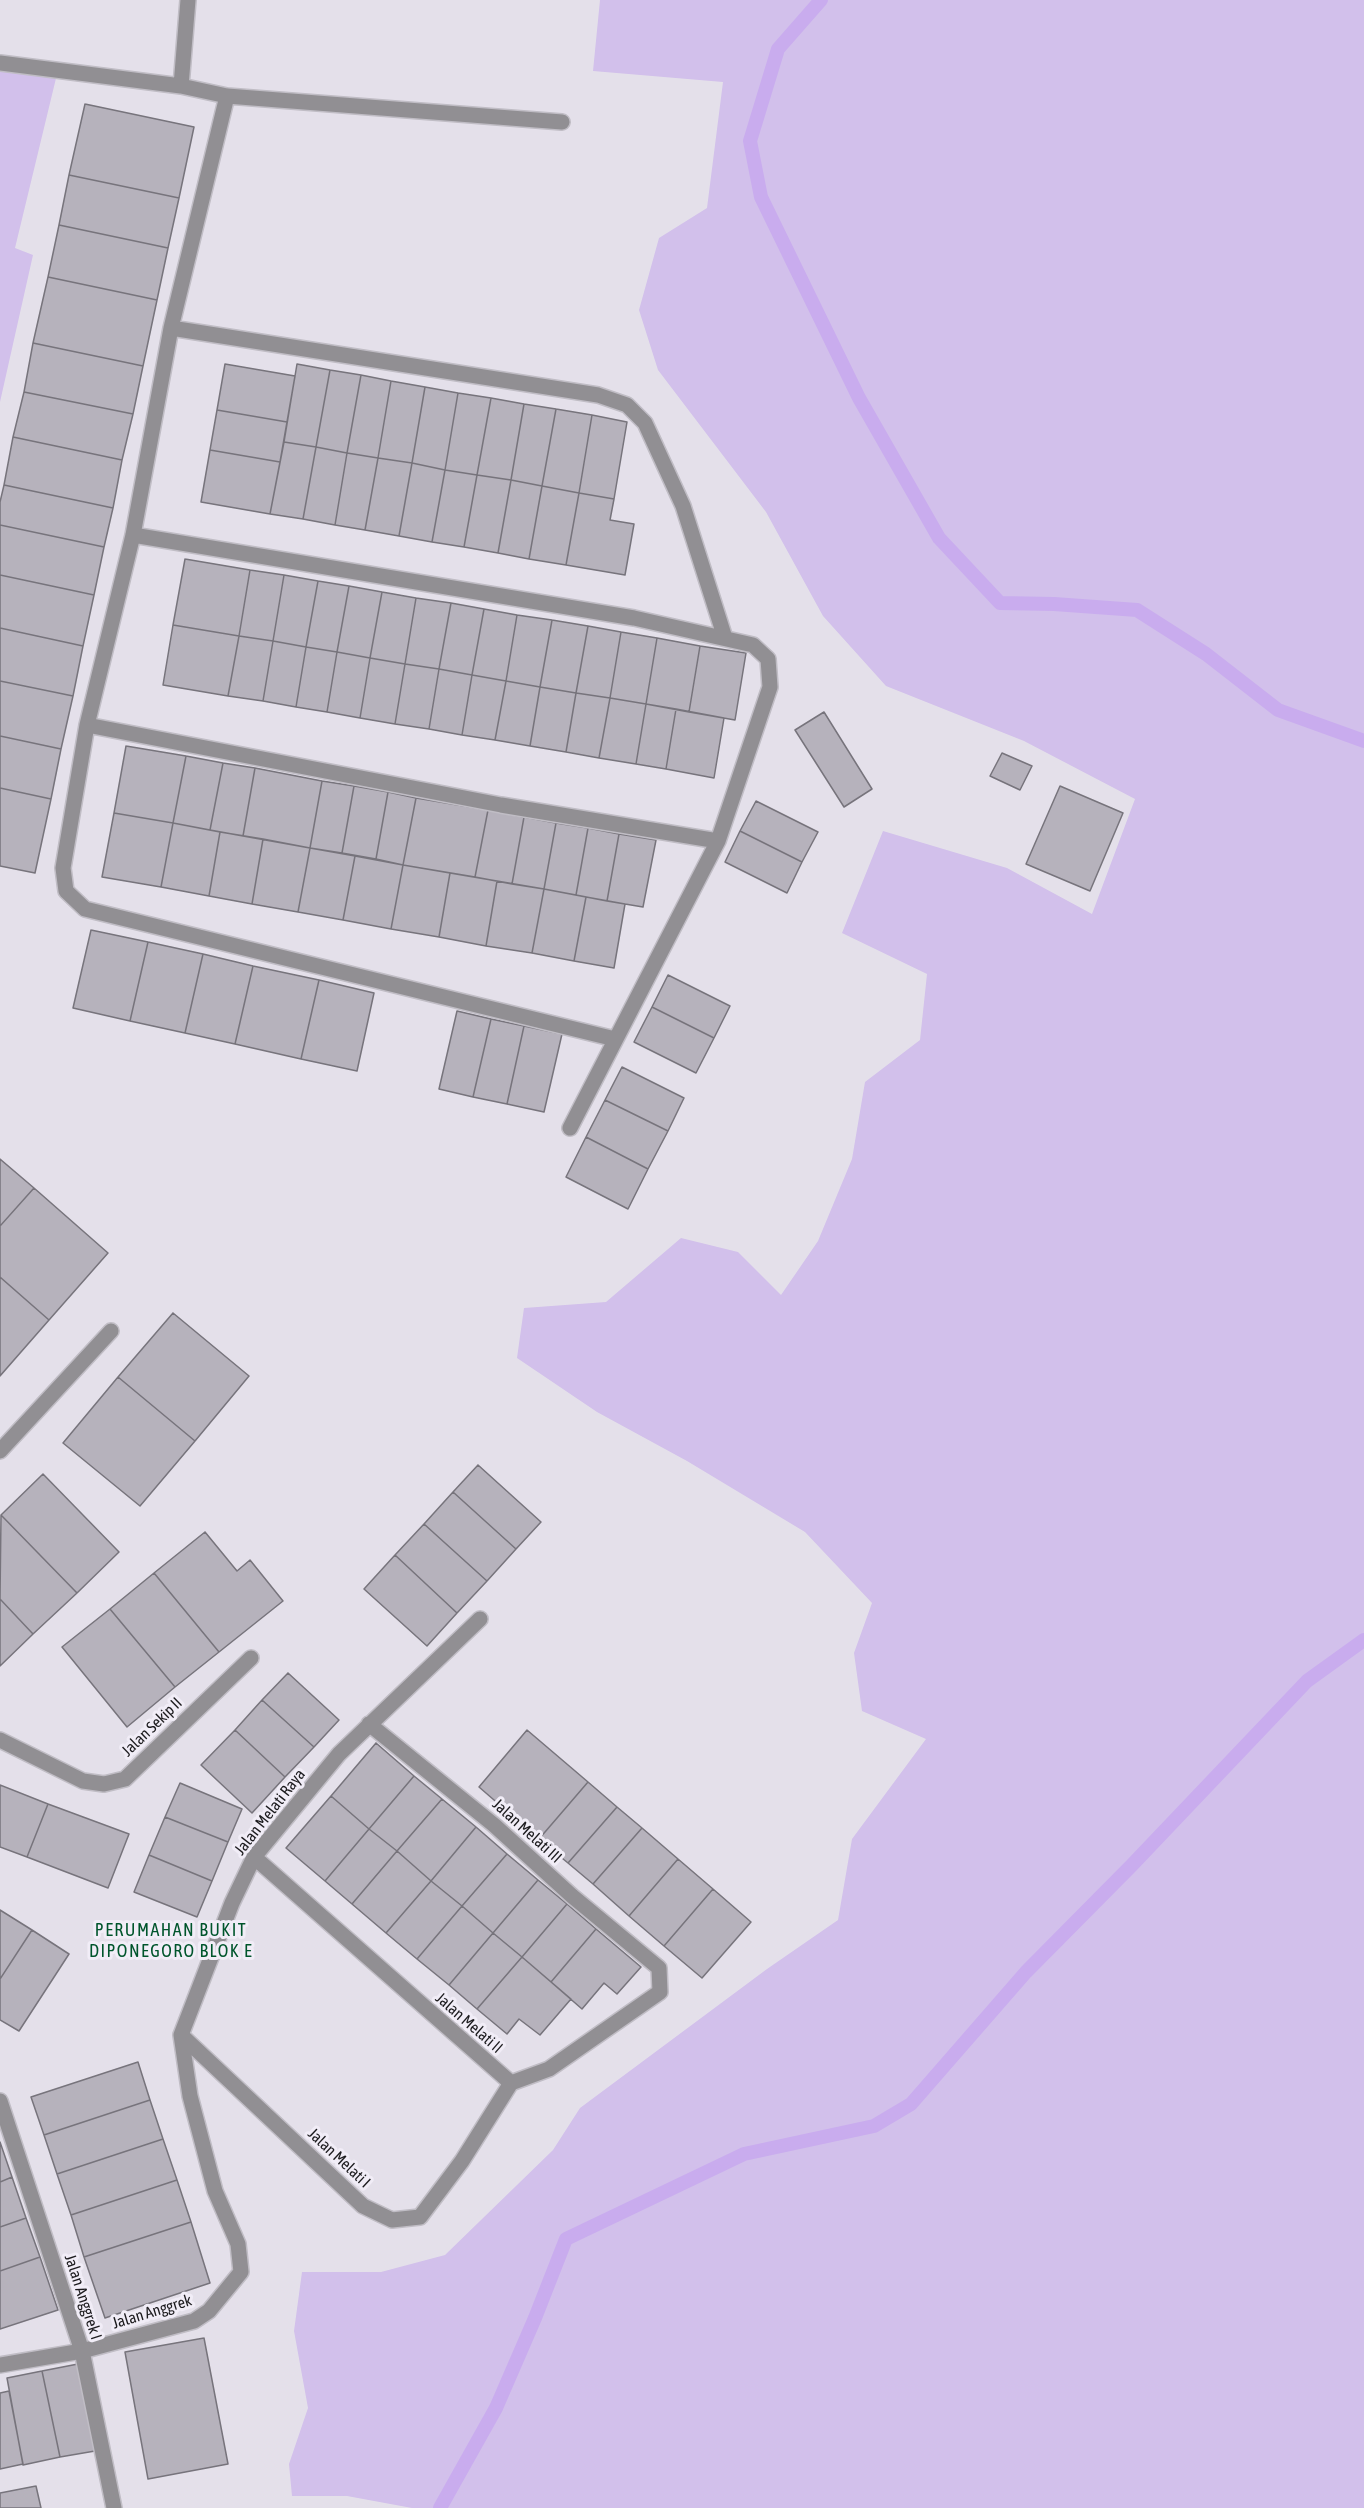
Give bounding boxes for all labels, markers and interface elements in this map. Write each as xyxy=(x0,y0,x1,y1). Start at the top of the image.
street label: Jalan Sekip II xyxy=(118,1694,186,1760)
street label: Jalan Melati Raya xyxy=(231,1765,309,1859)
street label: Jalan Melati III xyxy=(488,1795,566,1867)
district label: PERUMAHAN BUKIT DIPONEGORO BLOK E xyxy=(89,1919,253,1962)
street label: Jalan Melati II xyxy=(432,1989,506,2057)
street label: Jalan Melati I xyxy=(304,2124,374,2192)
street label: Jalan Anggrek I xyxy=(60,2252,106,2342)
street label: Jalan Anggrek xyxy=(110,2291,194,2333)

